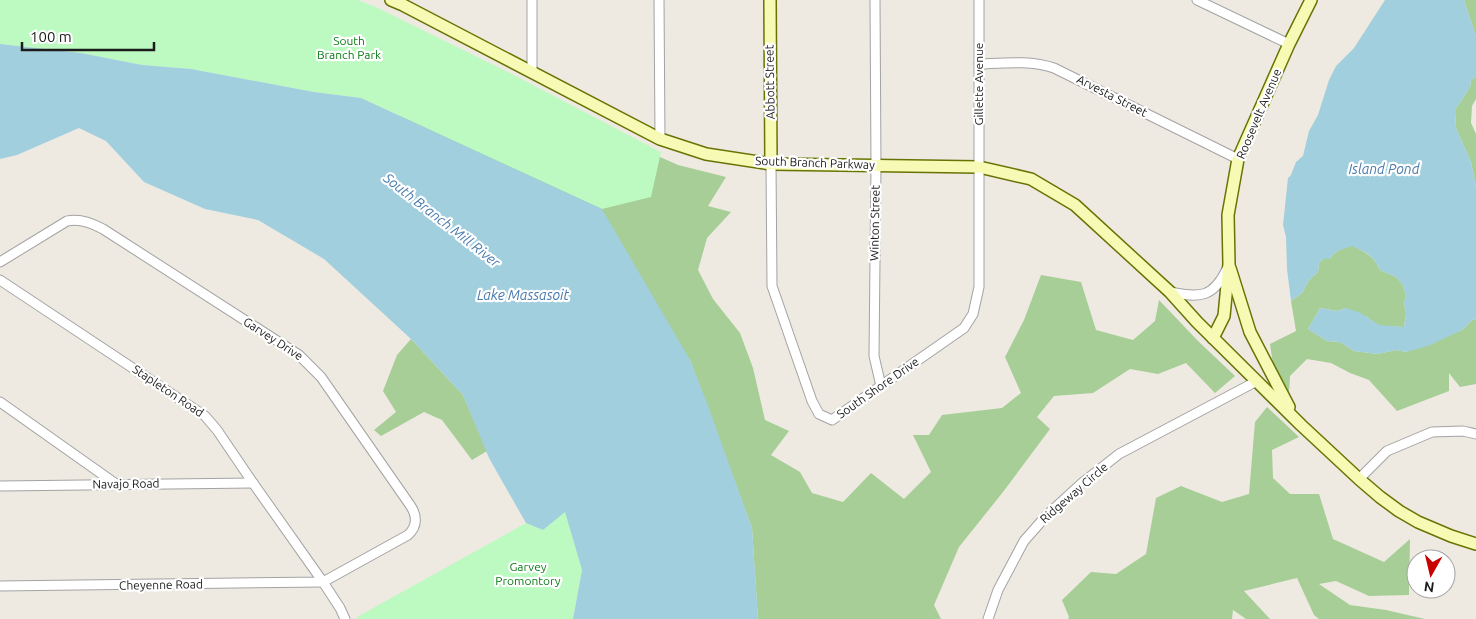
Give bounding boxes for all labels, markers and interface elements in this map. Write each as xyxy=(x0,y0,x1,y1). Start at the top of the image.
scale bar xyxy=(22,20,155,52)
text: 100 m xyxy=(30,28,72,45)
park label: South Branch Park xyxy=(317,34,381,61)
street label: Gillette Avenue xyxy=(972,43,985,126)
street label: Abbott Street xyxy=(762,44,777,119)
street label: Roosevelt Avenue xyxy=(1234,67,1283,161)
street label: Arvesta Street xyxy=(1075,72,1150,119)
street label: South Branch Parkway xyxy=(755,154,875,171)
water label: Island Pond xyxy=(1349,161,1421,177)
water label: South Branch Mill River xyxy=(380,169,504,271)
street label: Winton Street xyxy=(867,185,882,261)
water label: Lake Massasoit xyxy=(477,287,570,303)
street label: Garvey Drive xyxy=(241,315,305,363)
street label: South Shore Drive xyxy=(834,354,921,421)
street label: Stapleton Road xyxy=(130,362,206,419)
street label: Ridgeway Circle xyxy=(1037,460,1110,525)
street label: Navajo Road xyxy=(92,476,160,491)
north arrow xyxy=(1406,549,1456,599)
park label: Garvey Promontory xyxy=(495,560,561,587)
street label: Cheyenne Road xyxy=(119,577,203,592)
text: N xyxy=(1423,578,1435,596)

